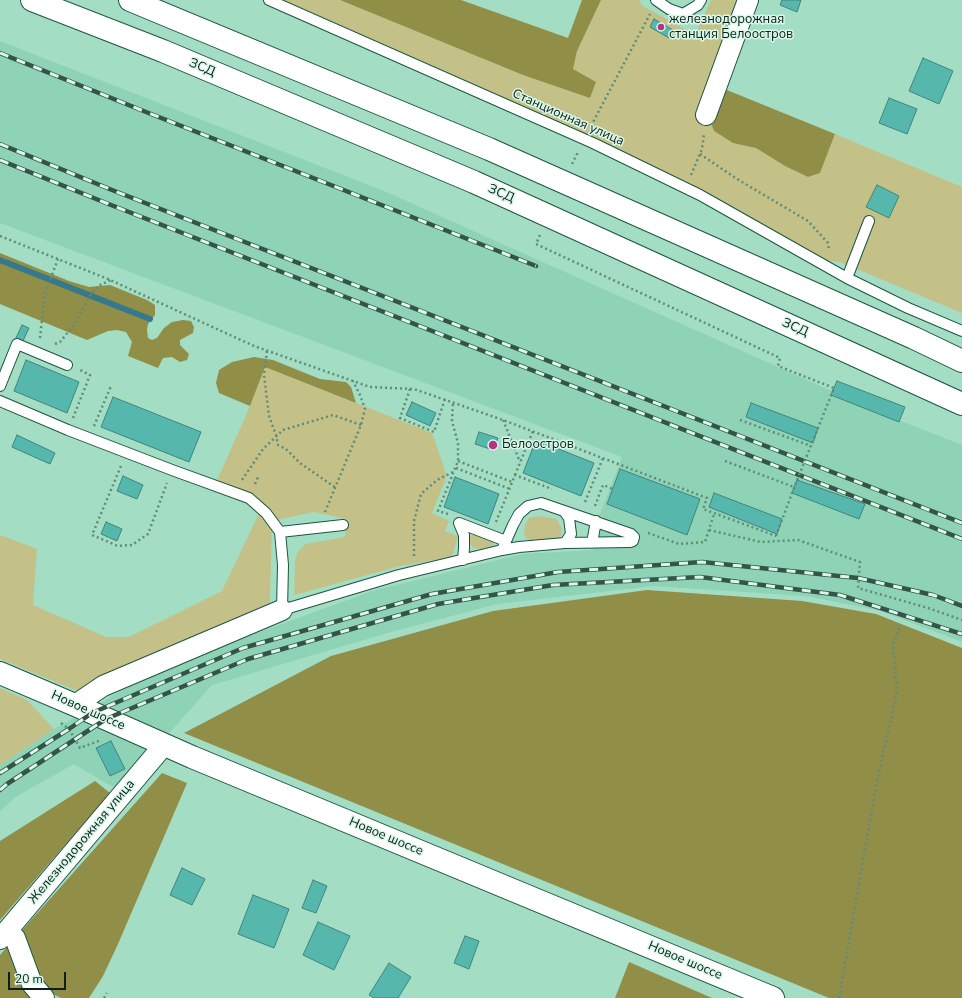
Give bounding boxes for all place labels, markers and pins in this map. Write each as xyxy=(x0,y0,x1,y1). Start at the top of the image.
place label: железнодорожная станция Белоостров xyxy=(669,12,793,43)
marker: железнодорожная станция Белоостров xyxy=(656,22,666,32)
place label: Белоостров xyxy=(502,437,574,453)
marker: Белоостров xyxy=(487,439,499,451)

